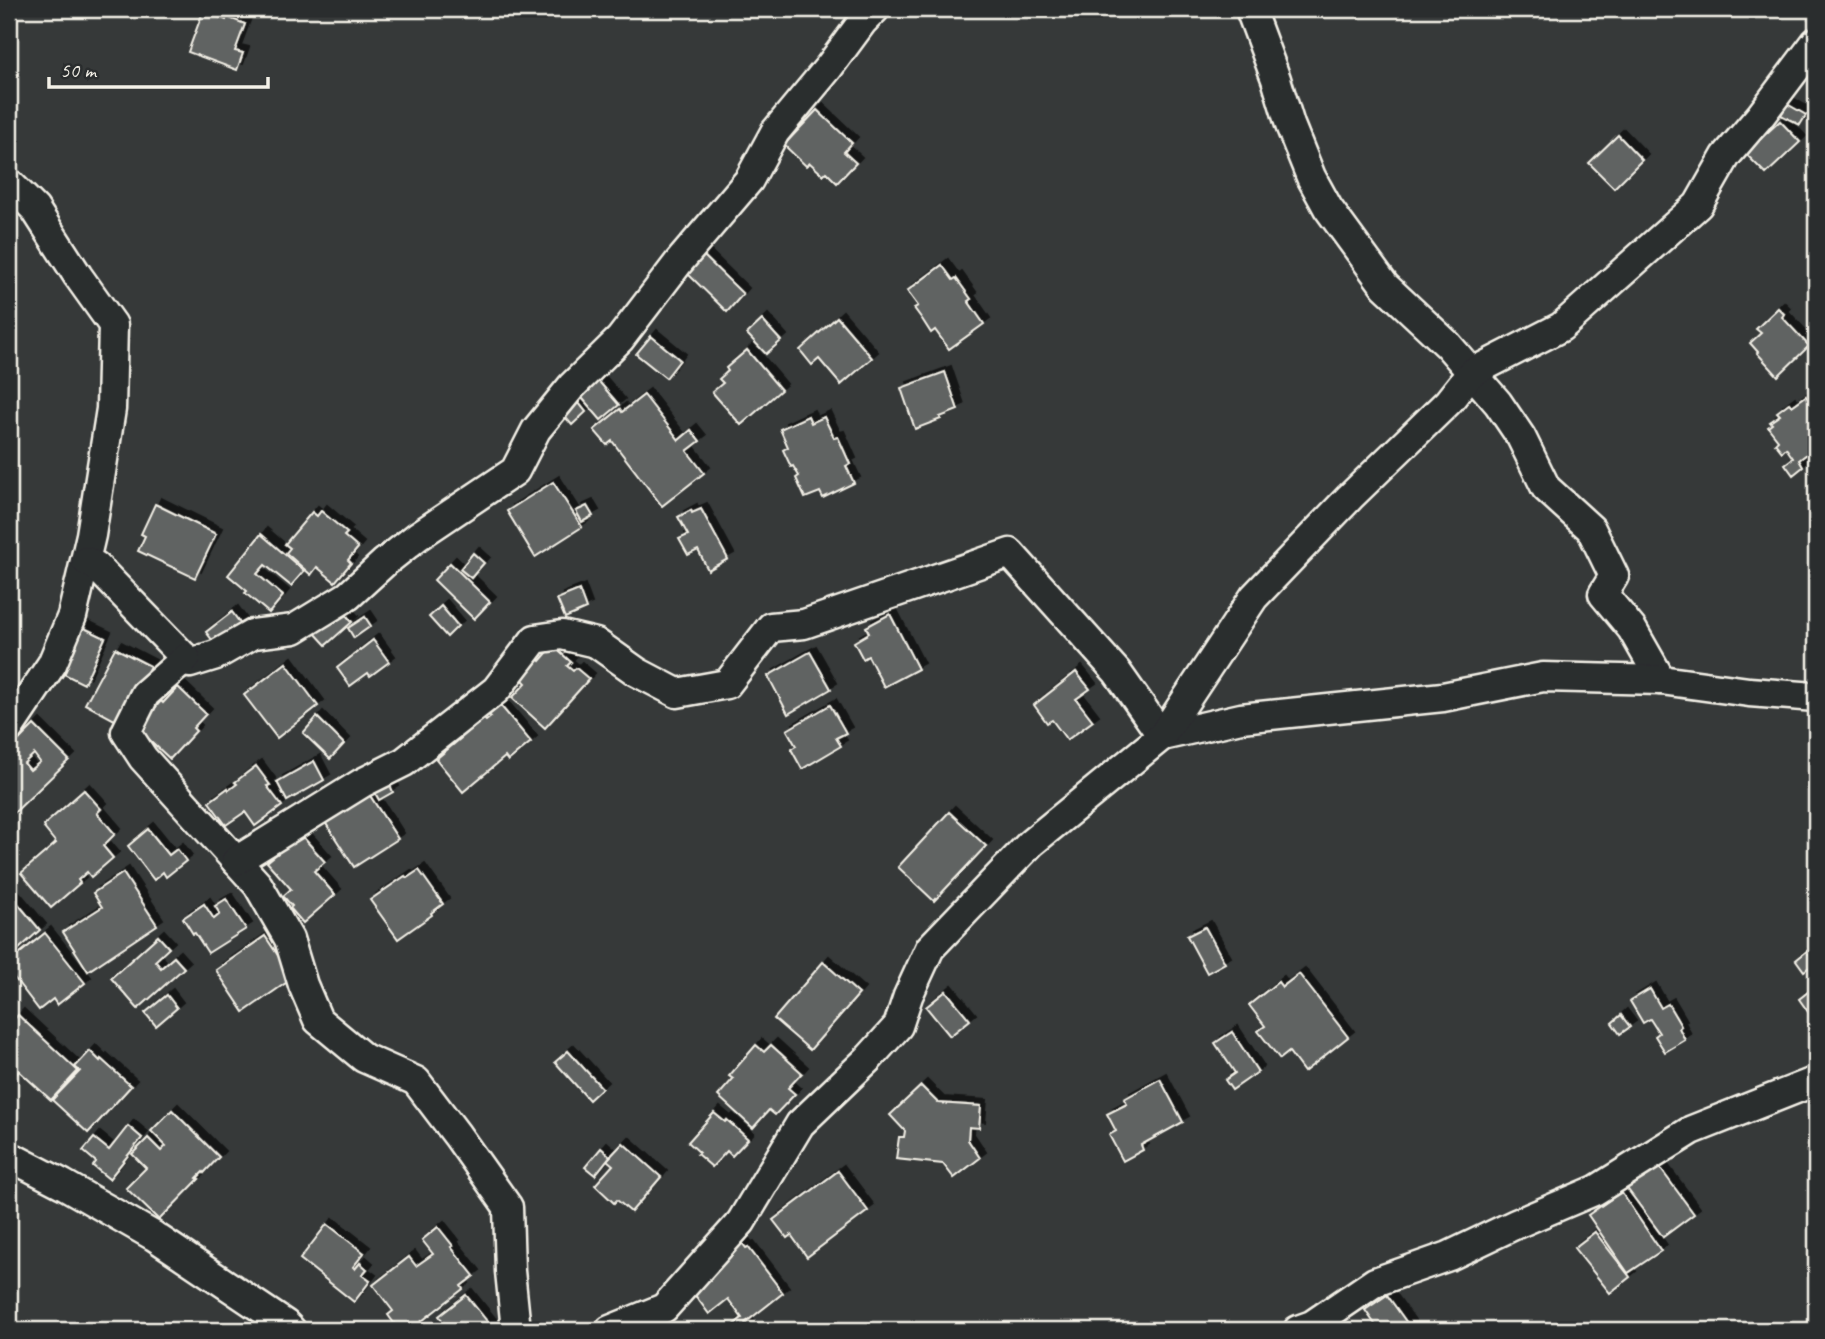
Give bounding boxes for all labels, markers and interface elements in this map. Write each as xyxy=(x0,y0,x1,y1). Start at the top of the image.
scale bar xyxy=(49,46,268,90)
text: 50 m xyxy=(60,57,98,83)

